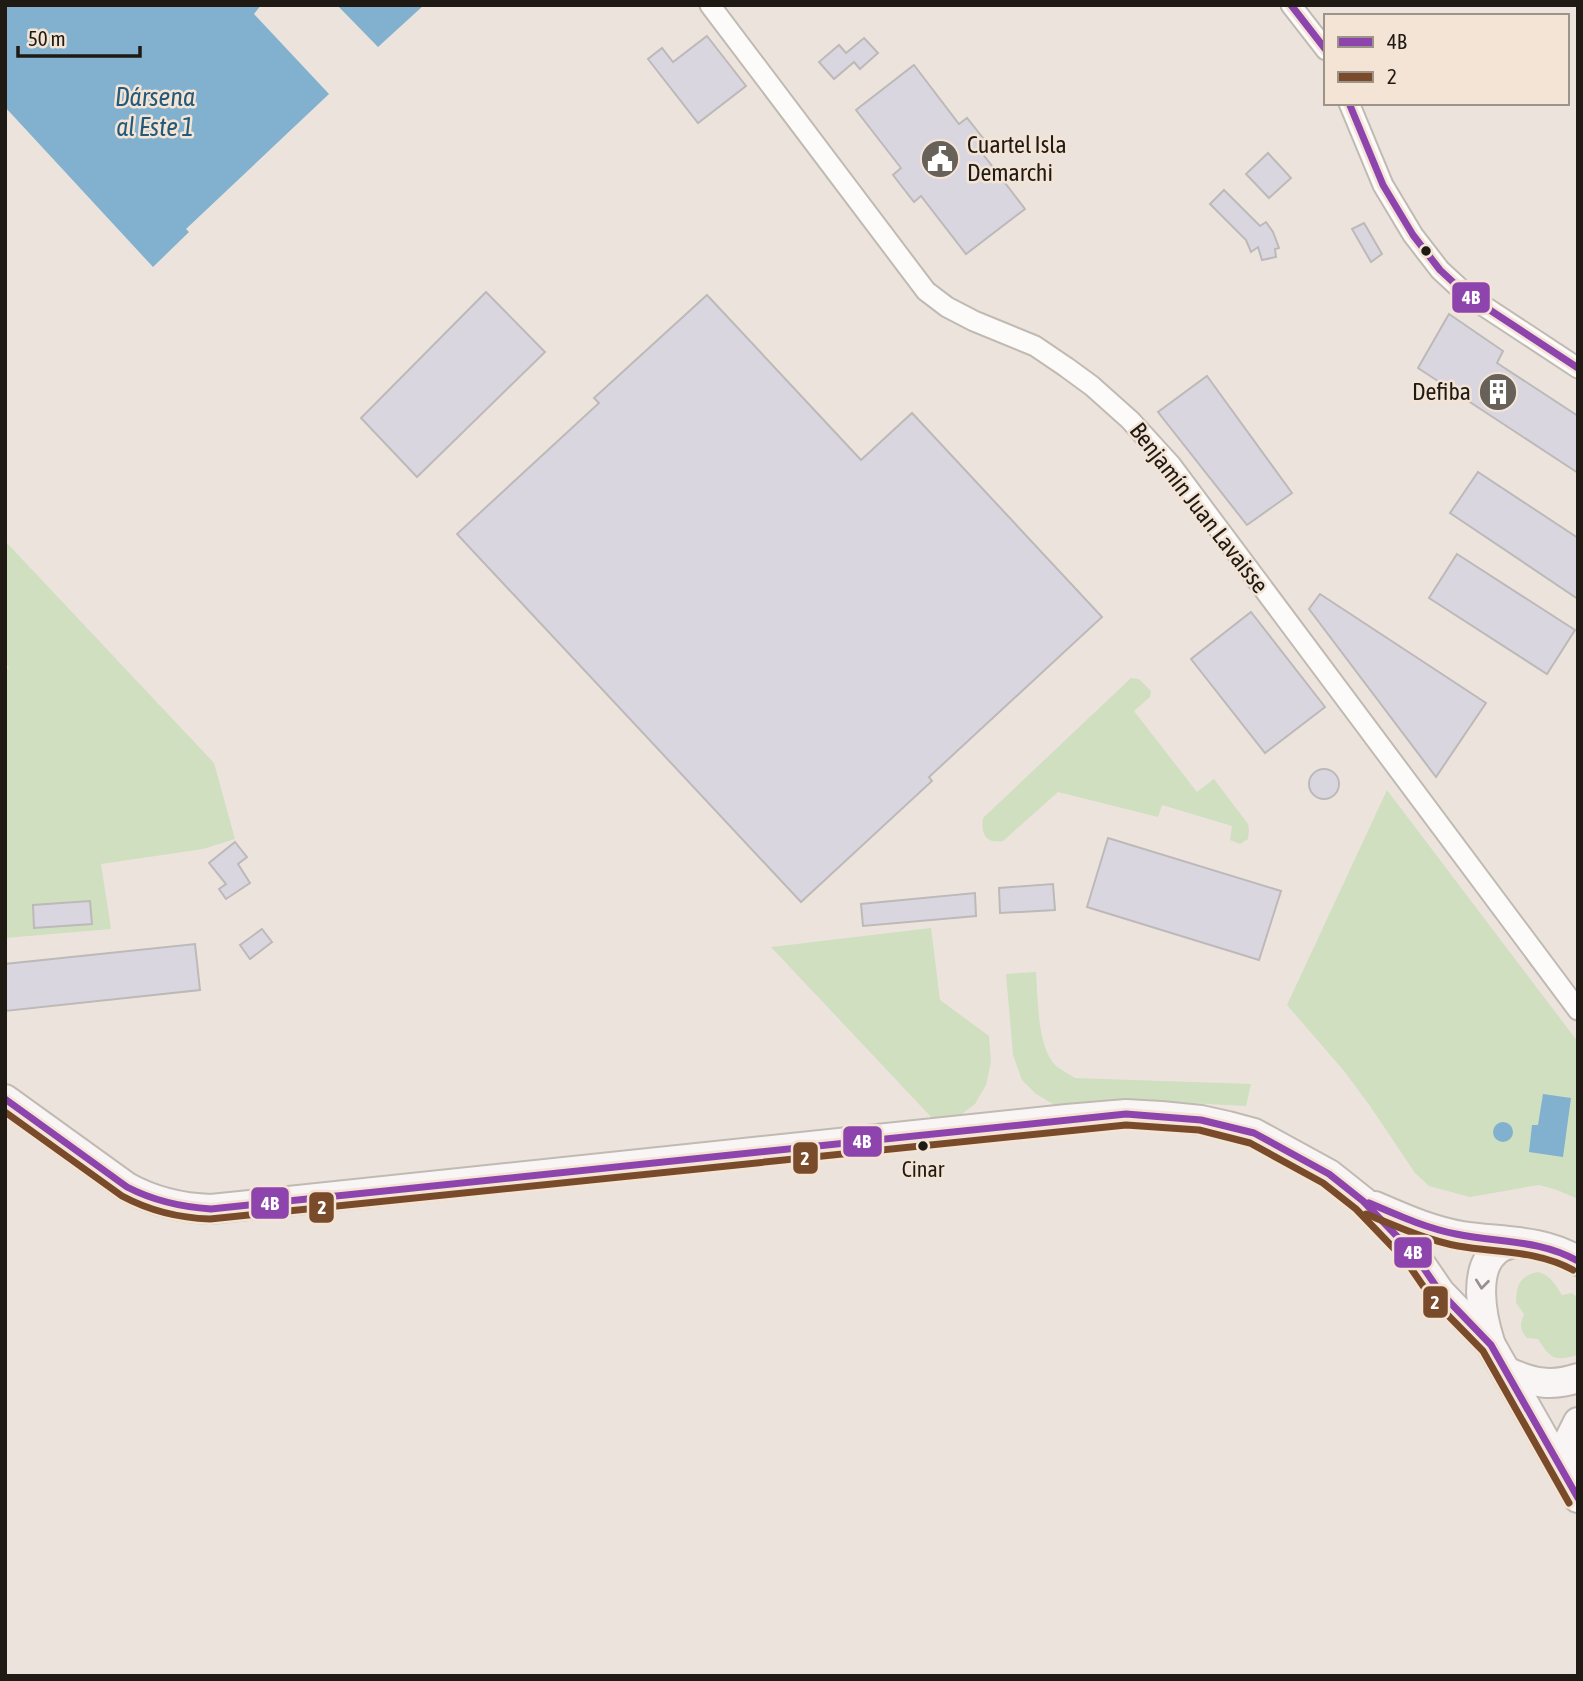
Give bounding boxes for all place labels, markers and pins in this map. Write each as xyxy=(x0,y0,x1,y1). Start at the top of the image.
place label: Cuartel Isla Demarchi xyxy=(967,131,1067,186)
public building icon: Cuartel Isla Demarchi xyxy=(919,138,961,180)
unlabelled marker xyxy=(1419,244,1433,258)
building icon: Defiba xyxy=(1477,371,1519,413)
place label: Defiba xyxy=(1412,378,1471,405)
marker: Cinar xyxy=(916,1139,930,1153)
place label: Cinar xyxy=(902,1156,945,1182)

